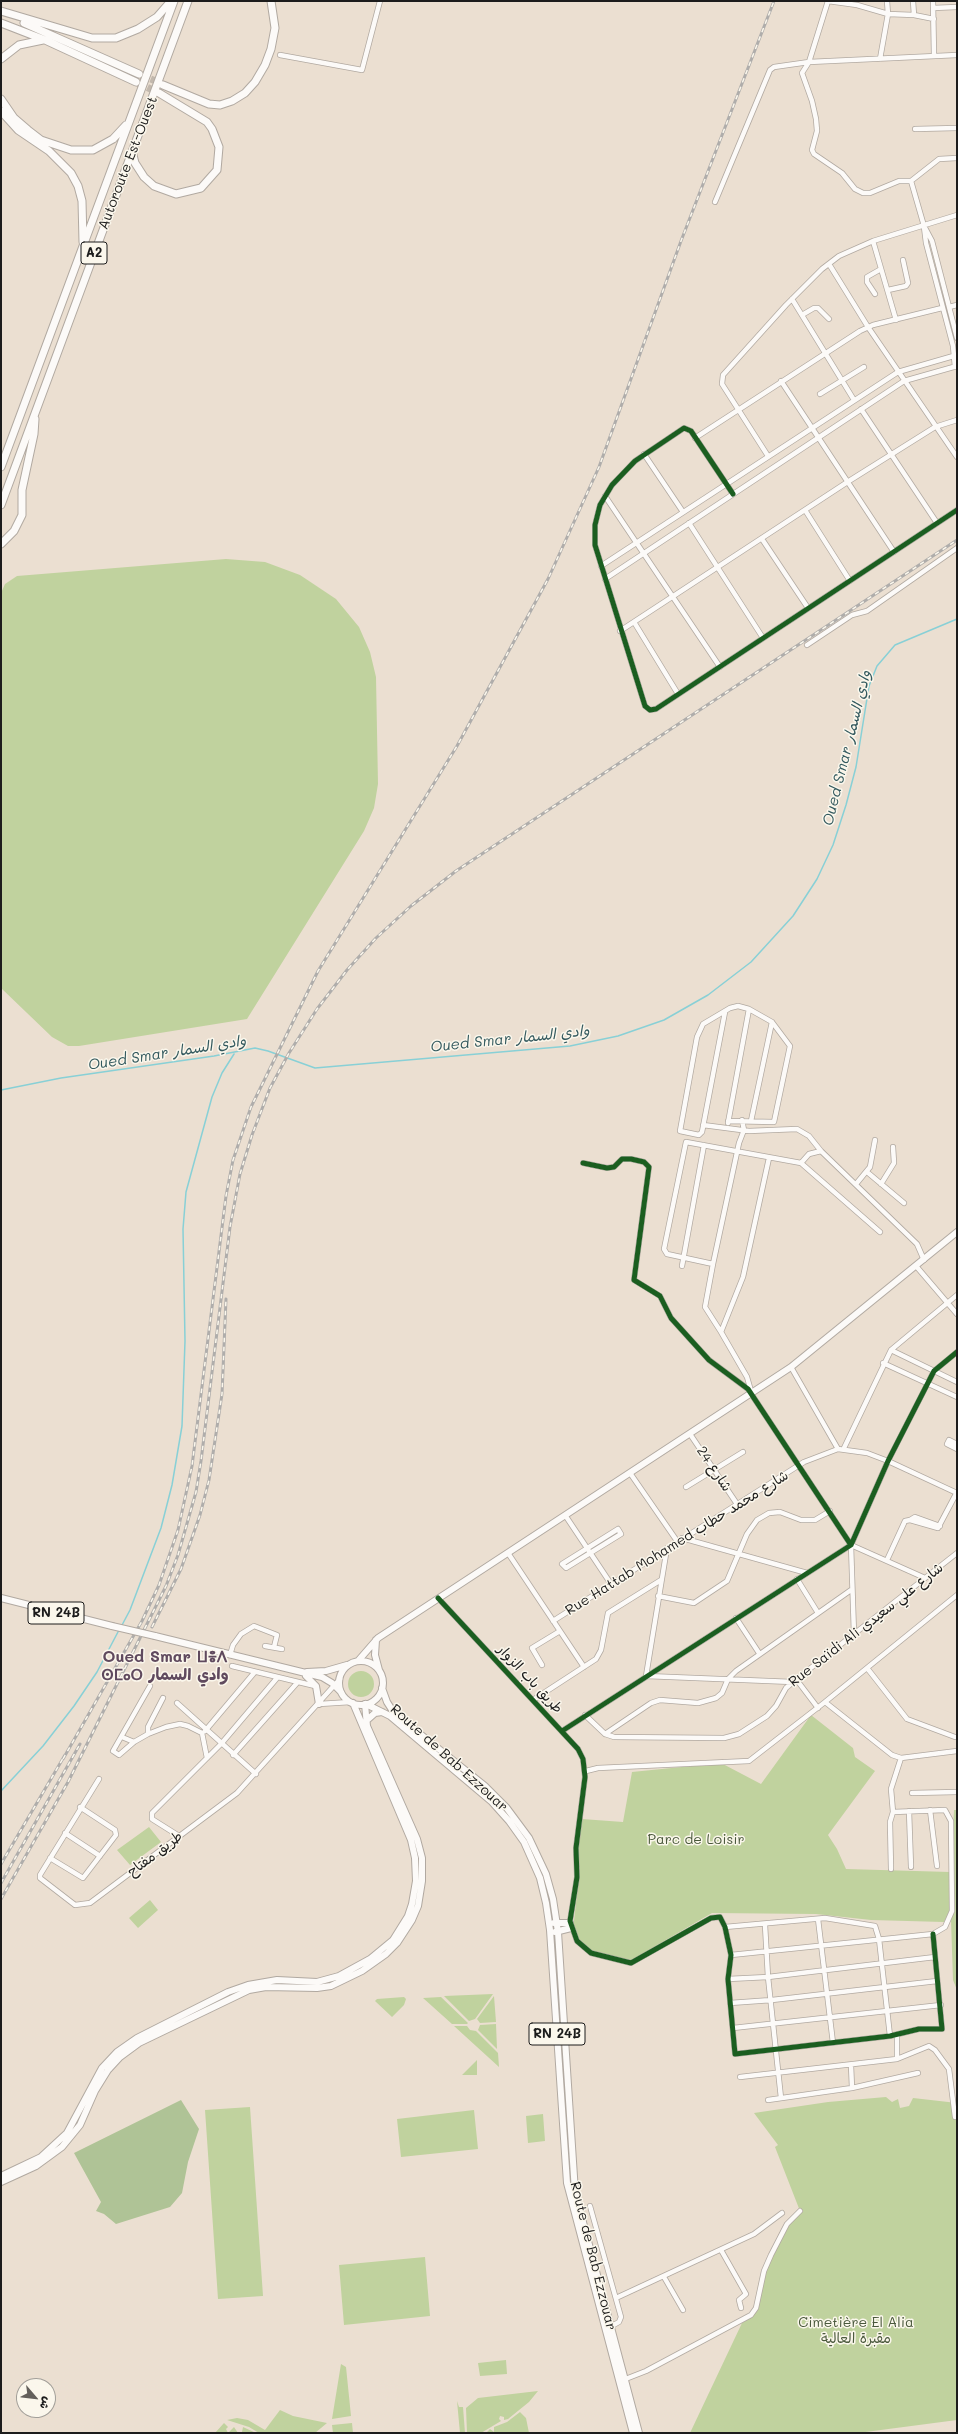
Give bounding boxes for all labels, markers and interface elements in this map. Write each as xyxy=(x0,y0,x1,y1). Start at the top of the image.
street label: Autoroute Est-Ouest xyxy=(95,94,161,232)
road number: A2 xyxy=(81,242,107,264)
water label: Oued Smar وادي السمار xyxy=(819,668,875,828)
water label: Oued Smar وادي السمار xyxy=(430,1022,590,1056)
water label: Oued Smar وادي السمار xyxy=(87,1032,247,1074)
street label: شارع 24 xyxy=(693,1443,735,1495)
street label: Rue Hattab Mohamed شارع محمد حطاب xyxy=(562,1467,792,1619)
street label: Rue Saïdi Ali شارع علي سعيدي xyxy=(785,1559,947,1691)
road number: RN 24B xyxy=(28,1602,84,1624)
street label: طريق باب الزوار xyxy=(494,1641,566,1717)
district label: Oued Smar ⵡⴻⴷ ⵙⵎⴰⵔ وادي السمار xyxy=(101,1647,229,1685)
street label: Route de Bab Ezzouar xyxy=(387,1701,511,1815)
street label: طريق مفتاح xyxy=(124,1828,186,1880)
park label: Parc de Loisir xyxy=(647,1832,745,1848)
road number: RN 24B xyxy=(529,2023,585,2045)
street label: Route de Bab Ezzouar xyxy=(566,2180,620,2332)
park label: Cimetière El Alia مقبرة العالية xyxy=(798,2315,914,2348)
north arrow xyxy=(16,2378,56,2418)
text: ش xyxy=(37,2395,56,2412)

